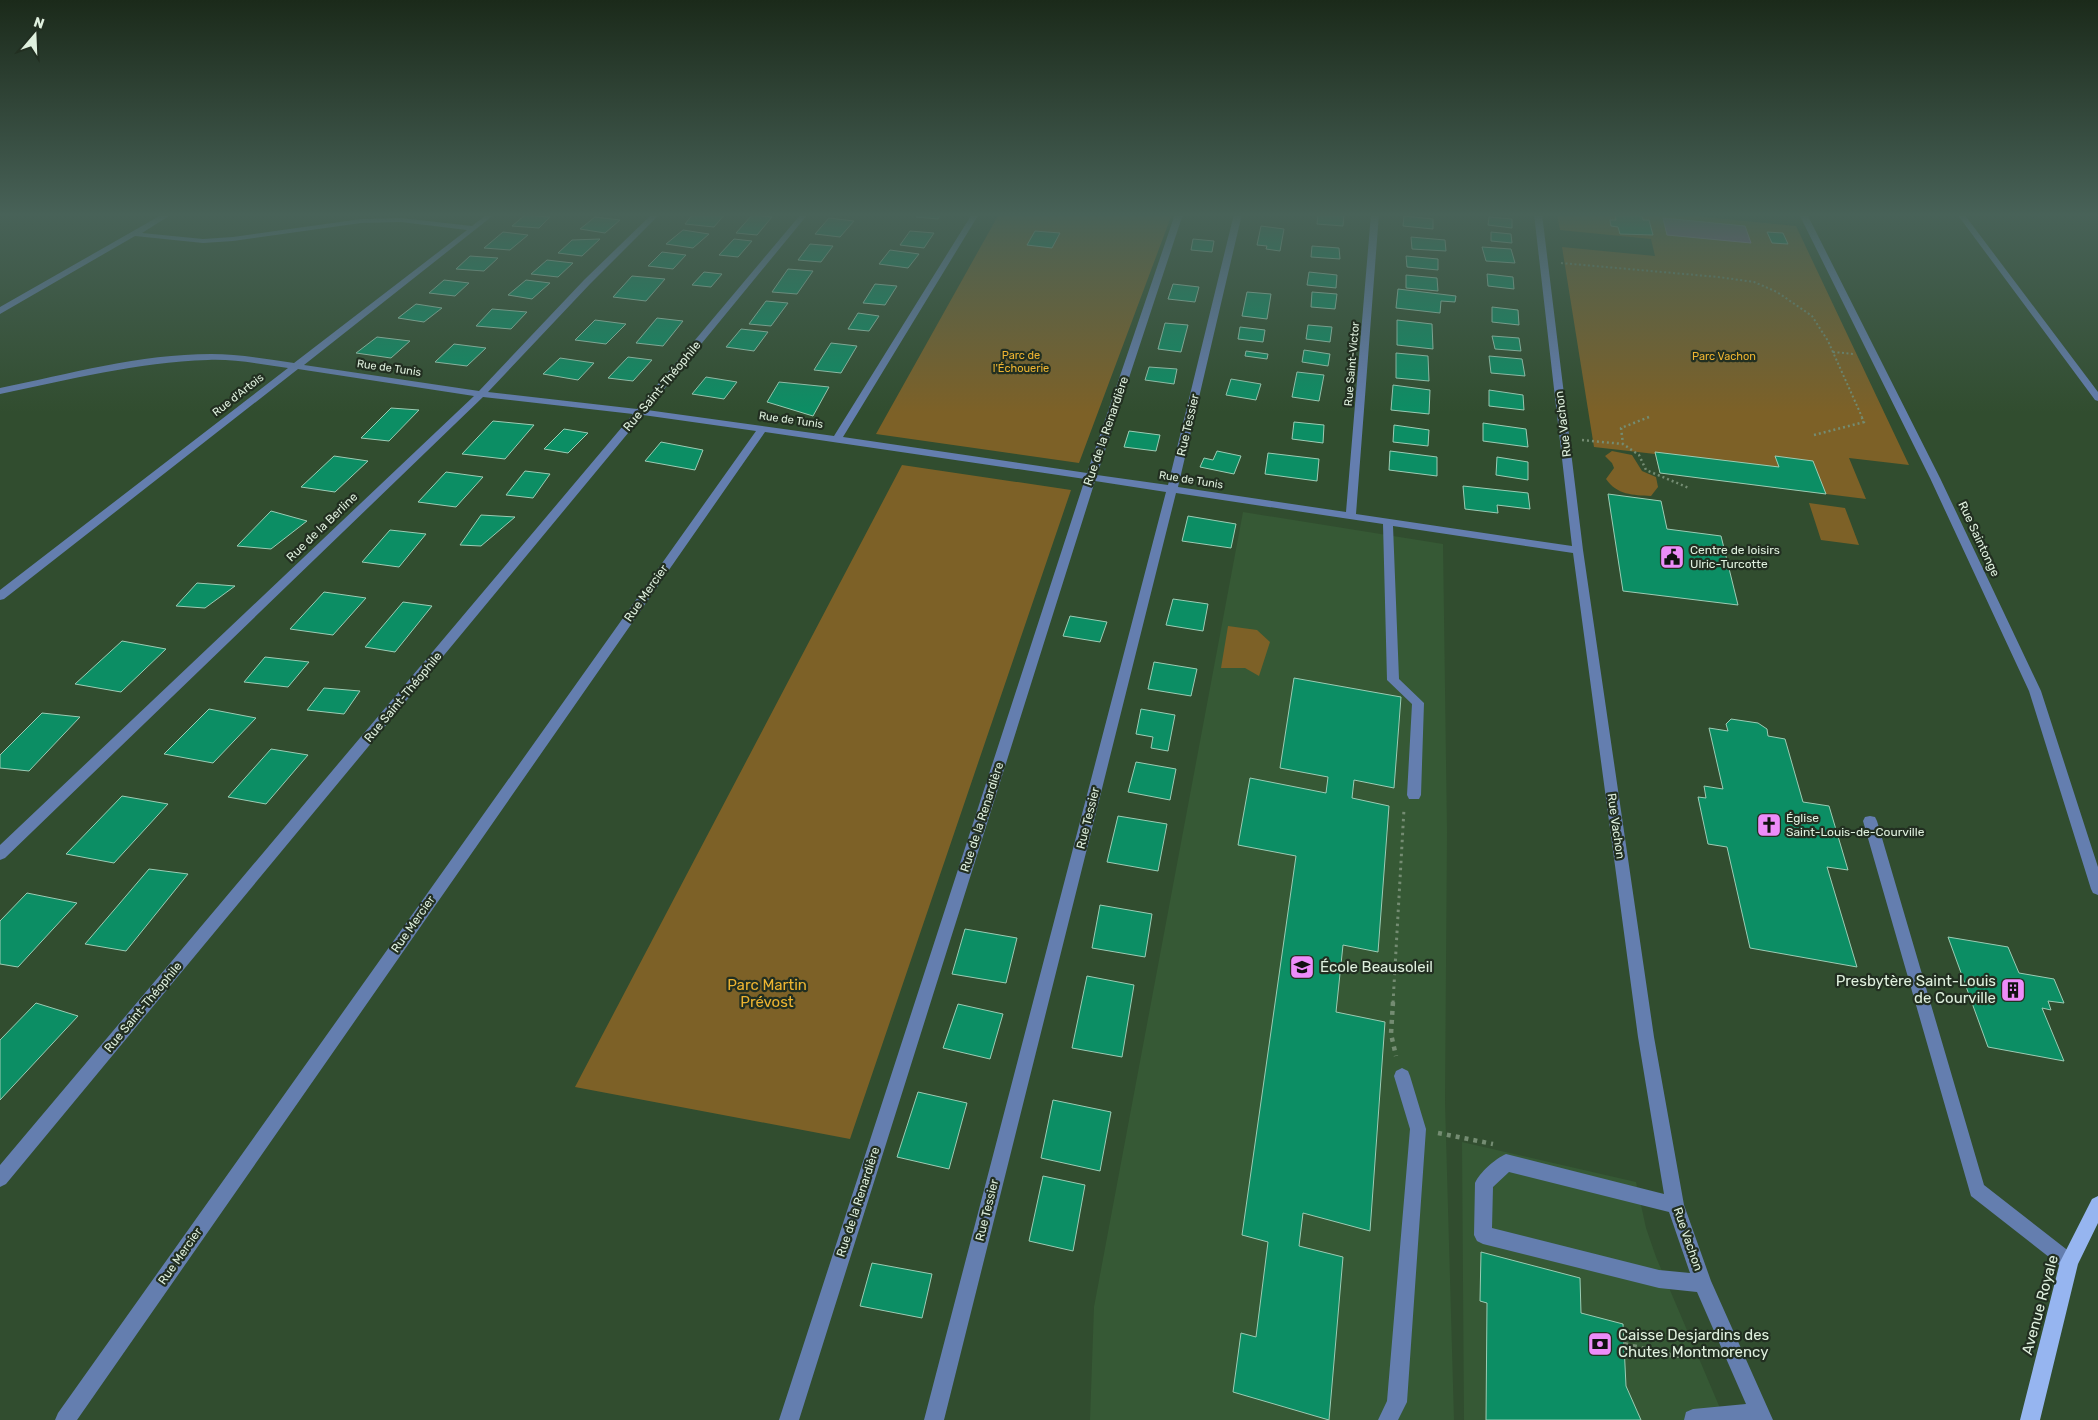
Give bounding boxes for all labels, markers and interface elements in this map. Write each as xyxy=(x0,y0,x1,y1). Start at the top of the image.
north arrow xyxy=(10,10,60,60)
text: N xyxy=(32,14,47,33)
street label: Rue Saint-Victor xyxy=(1342,320,1362,407)
street label: Rue Saint-Théophile xyxy=(620,338,704,434)
park label: Parc de l'Échouerie xyxy=(993,349,1049,375)
park label: Parc Vachon xyxy=(1692,350,1756,363)
street label: Rue de Tunis xyxy=(356,357,422,379)
street label: Rue d'Artois xyxy=(210,371,266,419)
street label: Rue de la Renardière xyxy=(1081,374,1131,488)
street label: Rue Vachon xyxy=(1552,390,1574,458)
street label: Rue Tessier xyxy=(1174,392,1202,457)
street label: Rue de Tunis xyxy=(758,409,824,431)
street label: Rue de Tunis xyxy=(1158,469,1224,492)
street label: Rue de la Berline xyxy=(284,489,361,564)
street label: Rue Saintonge xyxy=(1955,499,2003,579)
place label: Centre de loisirs Ulric-Turcotte xyxy=(1690,543,1780,571)
public building icon: Centre de loisirs Ulric-Turcotte xyxy=(1659,544,1685,570)
street label: Rue Mercier xyxy=(621,561,671,624)
street label: Rue Saint-Théophile xyxy=(361,649,445,745)
street label: Rue de la Renardière xyxy=(958,760,1006,874)
street label: Rue Tessier xyxy=(1074,785,1103,850)
street label: Rue Vachon xyxy=(1604,792,1628,860)
place label: Église Saint-Louis-de-Courville xyxy=(1786,811,1925,839)
church icon: Église Saint-Louis-de-Courville xyxy=(1756,812,1782,838)
street label: Rue Mercier xyxy=(388,892,438,955)
school or university icon: École Beausoleil xyxy=(1289,954,1315,980)
place label: École Beausoleil xyxy=(1320,958,1433,976)
street label: Rue Saint-Théophile xyxy=(101,959,185,1055)
place label: Presbytère Saint-Louis de Courville xyxy=(1836,972,1996,1007)
park label: Parc Martin Prévost xyxy=(727,976,807,1011)
building icon: Presbytère Saint-Louis de Courville xyxy=(2000,977,2026,1003)
street label: Rue de la Renardière xyxy=(834,1145,882,1259)
street label: Rue Tessier xyxy=(973,1177,1002,1242)
street label: Rue Vachon xyxy=(1671,1205,1705,1273)
street label: Rue Mercier xyxy=(155,1224,205,1287)
street label: Avenue Royale xyxy=(2018,1253,2062,1357)
place label: Caisse Desjardins des Chutes Montmorency xyxy=(1618,1326,1770,1361)
bank icon: Caisse Desjardins des Chutes Montmorency xyxy=(1587,1331,1613,1357)

